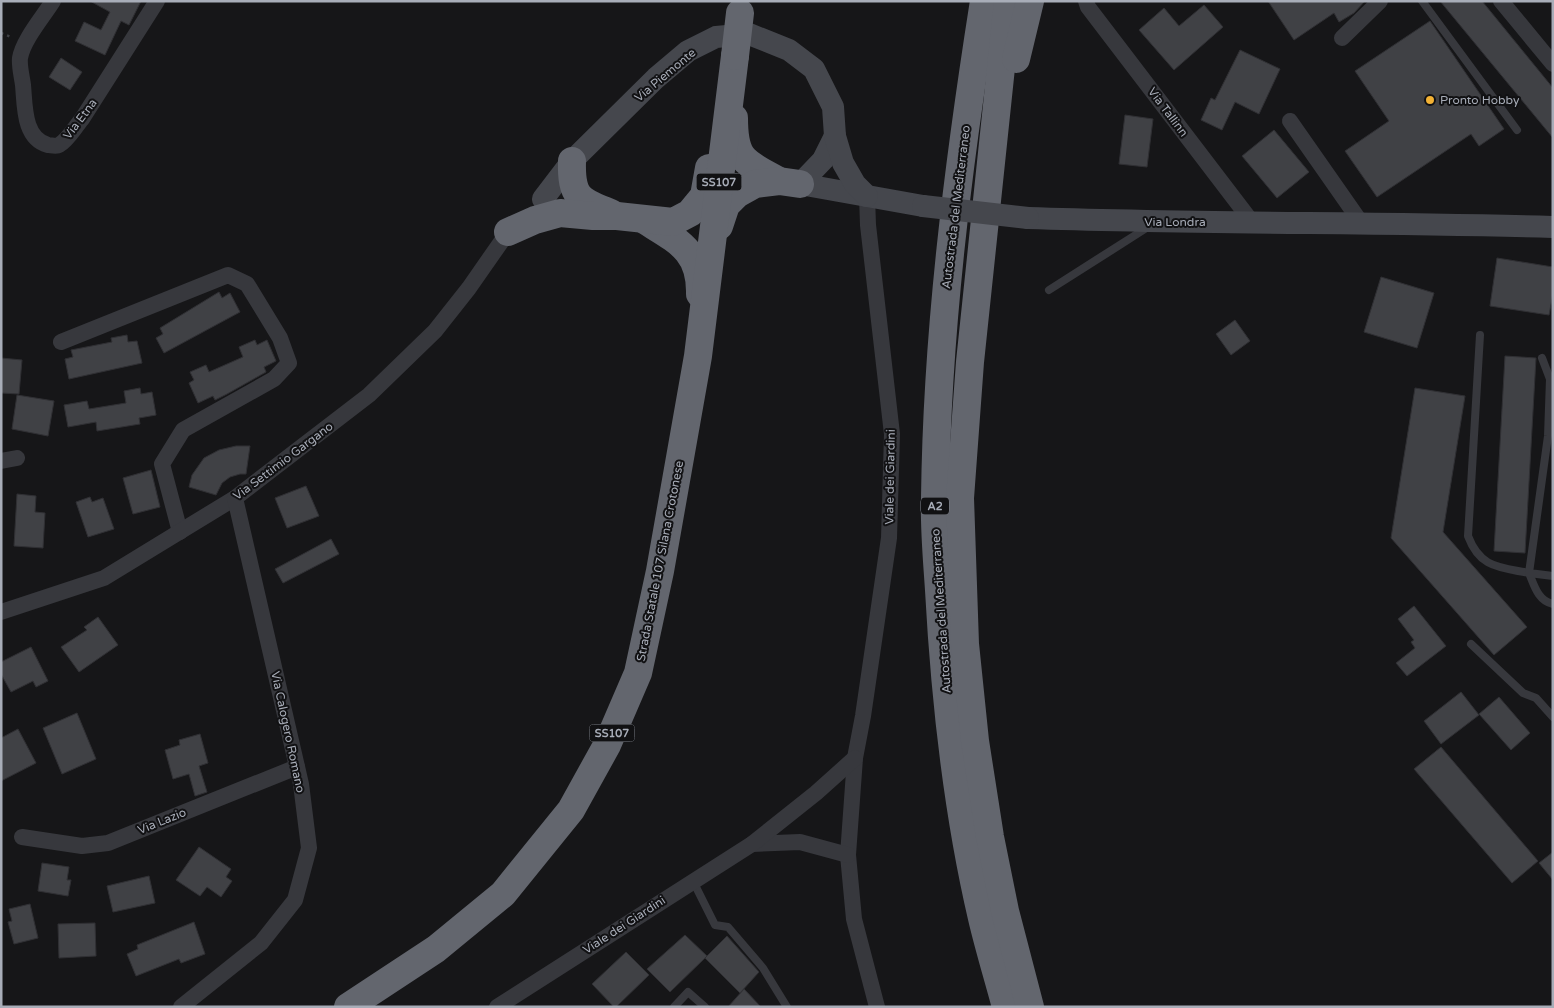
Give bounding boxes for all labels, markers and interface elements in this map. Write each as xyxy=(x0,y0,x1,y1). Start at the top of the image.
street label: Via Piemonte xyxy=(632,45,699,105)
street label: Via Tallinn xyxy=(1145,85,1191,139)
place label: Pronto Hobby xyxy=(1440,93,1520,107)
marker: Pronto Hobby xyxy=(1424,94,1436,106)
street label: Via Etna xyxy=(60,96,100,142)
street label: Autostrada del Mediterraneo xyxy=(939,124,973,290)
road number: SS107 xyxy=(696,173,742,190)
street label: Via Londra xyxy=(1144,215,1206,229)
street label: Via Settimio Gargano xyxy=(230,419,336,503)
street label: Viale dei Giardini xyxy=(882,429,898,525)
street label: Strada Statale 107 Silana Crotonese xyxy=(634,459,686,663)
road number: A2 xyxy=(921,498,949,514)
street label: Autostrada del Mediterraneo xyxy=(928,528,954,694)
street label: Via Calogero Romano xyxy=(268,670,308,794)
road number: SS107 xyxy=(590,724,634,741)
street label: Via Lazio xyxy=(136,805,188,837)
street label: Viale dei Giardini xyxy=(580,893,668,957)

